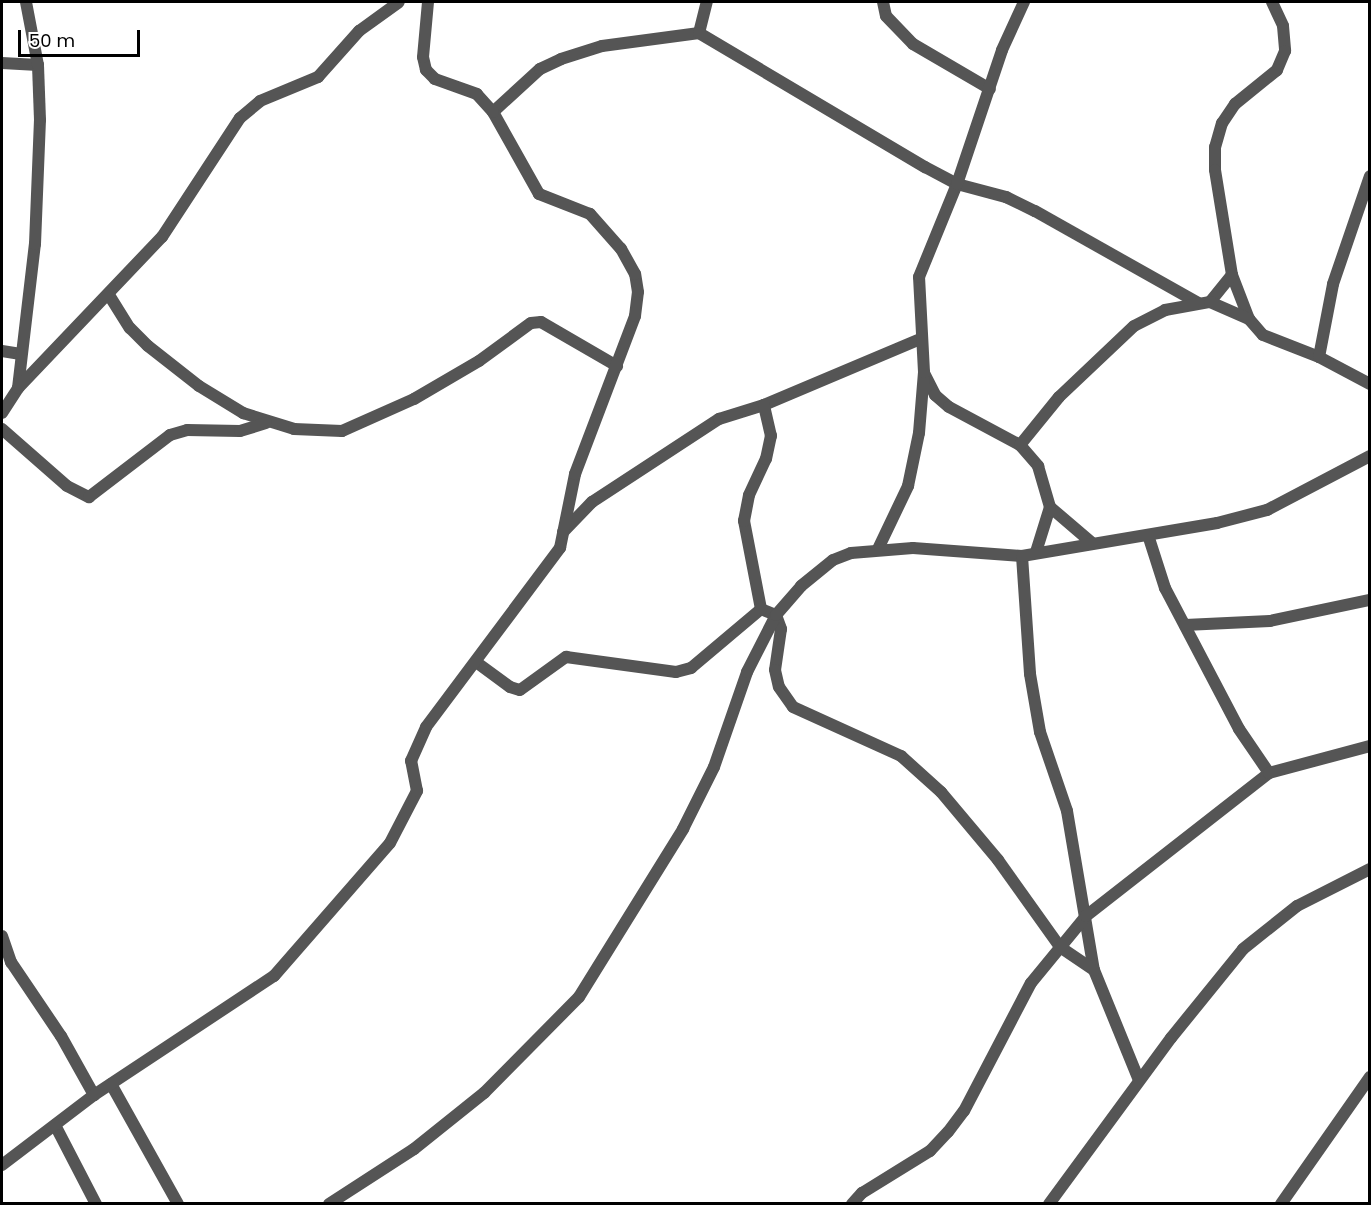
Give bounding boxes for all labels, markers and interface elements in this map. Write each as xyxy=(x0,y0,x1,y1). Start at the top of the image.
scale bar xyxy=(21,18,142,56)
text: 50 m xyxy=(29,28,75,53)

